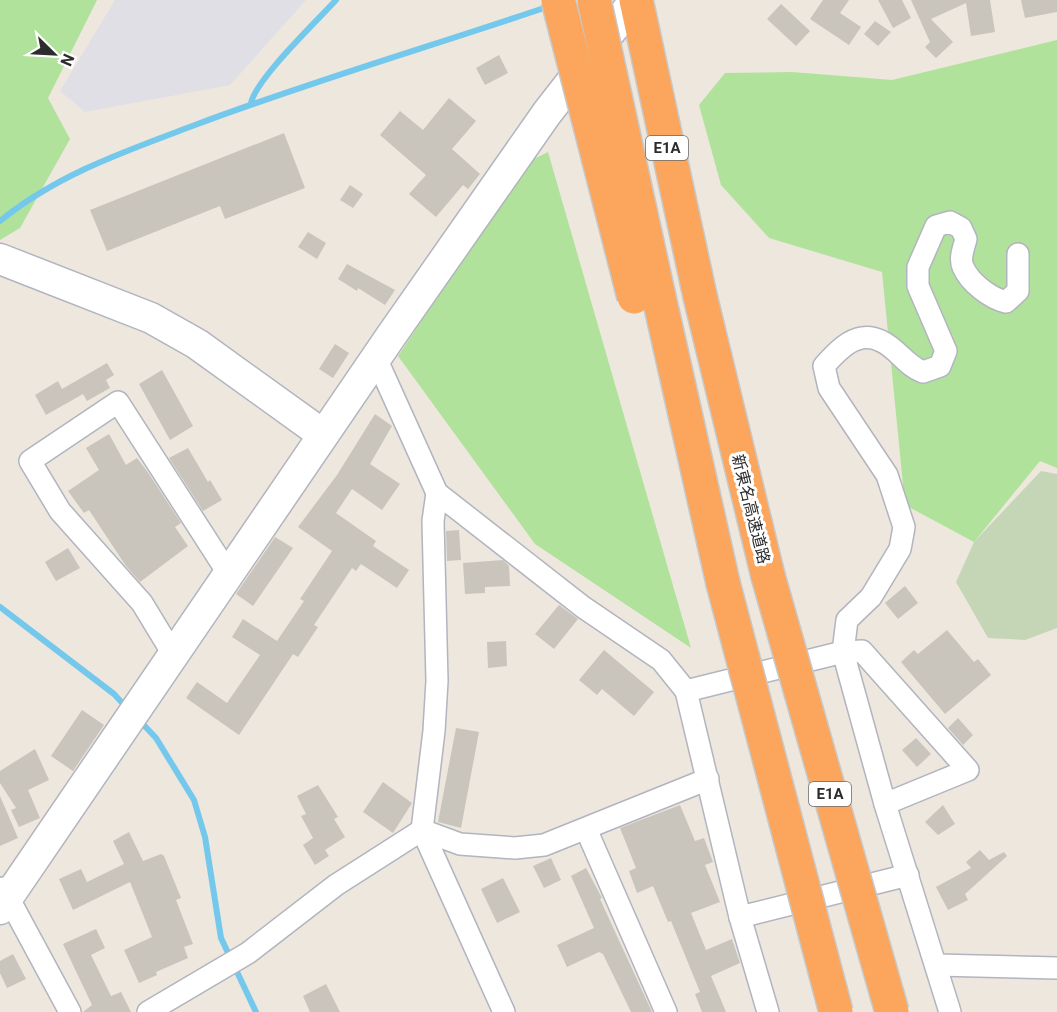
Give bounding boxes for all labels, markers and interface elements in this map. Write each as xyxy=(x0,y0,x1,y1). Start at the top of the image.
north arrow xyxy=(24,24,84,84)
text: N xyxy=(56,51,78,69)
road number: E1A xyxy=(646,136,688,160)
street label: 新東名高速道路 xyxy=(728,452,774,566)
road number: E1A xyxy=(809,782,851,806)

